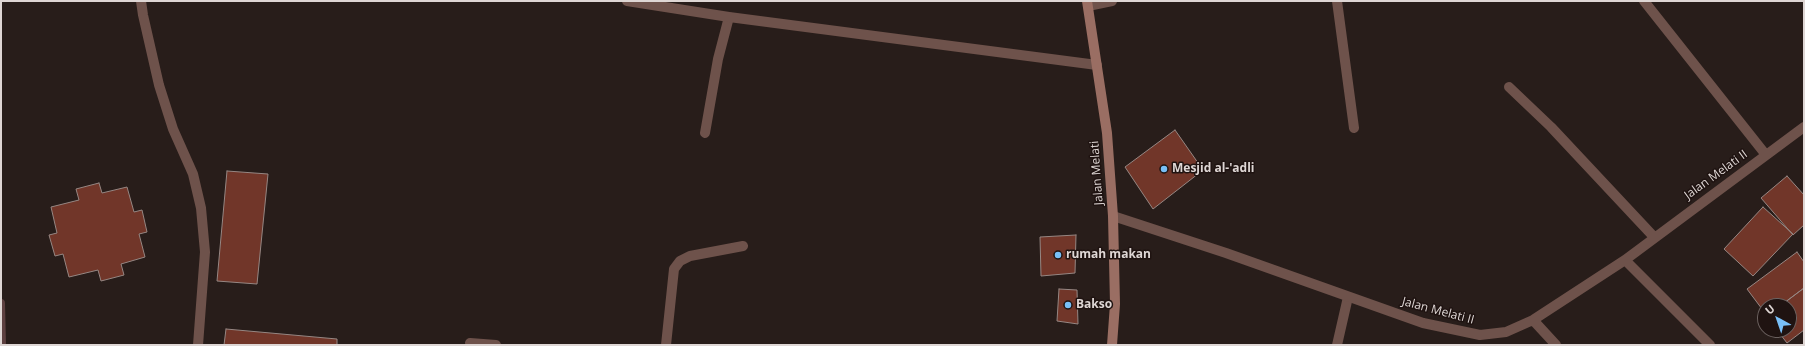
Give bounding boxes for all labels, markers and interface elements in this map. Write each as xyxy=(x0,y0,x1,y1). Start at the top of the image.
street label: Jalan Melati xyxy=(1088,140,1106,206)
street label: Jalan Melati II xyxy=(1682,147,1750,203)
place label: Mesjid al-'adli xyxy=(1172,162,1255,176)
marker: Mesjid al-'adli xyxy=(1159,164,1169,174)
place label: rumah makan xyxy=(1066,248,1151,262)
marker: rumah makan xyxy=(1053,250,1063,260)
street label: Jalan Melati II xyxy=(1400,294,1476,328)
place label: Bakso xyxy=(1076,298,1112,312)
north arrow xyxy=(1757,298,1797,338)
marker: Bakso xyxy=(1063,300,1073,310)
text: U xyxy=(1762,301,1778,318)

